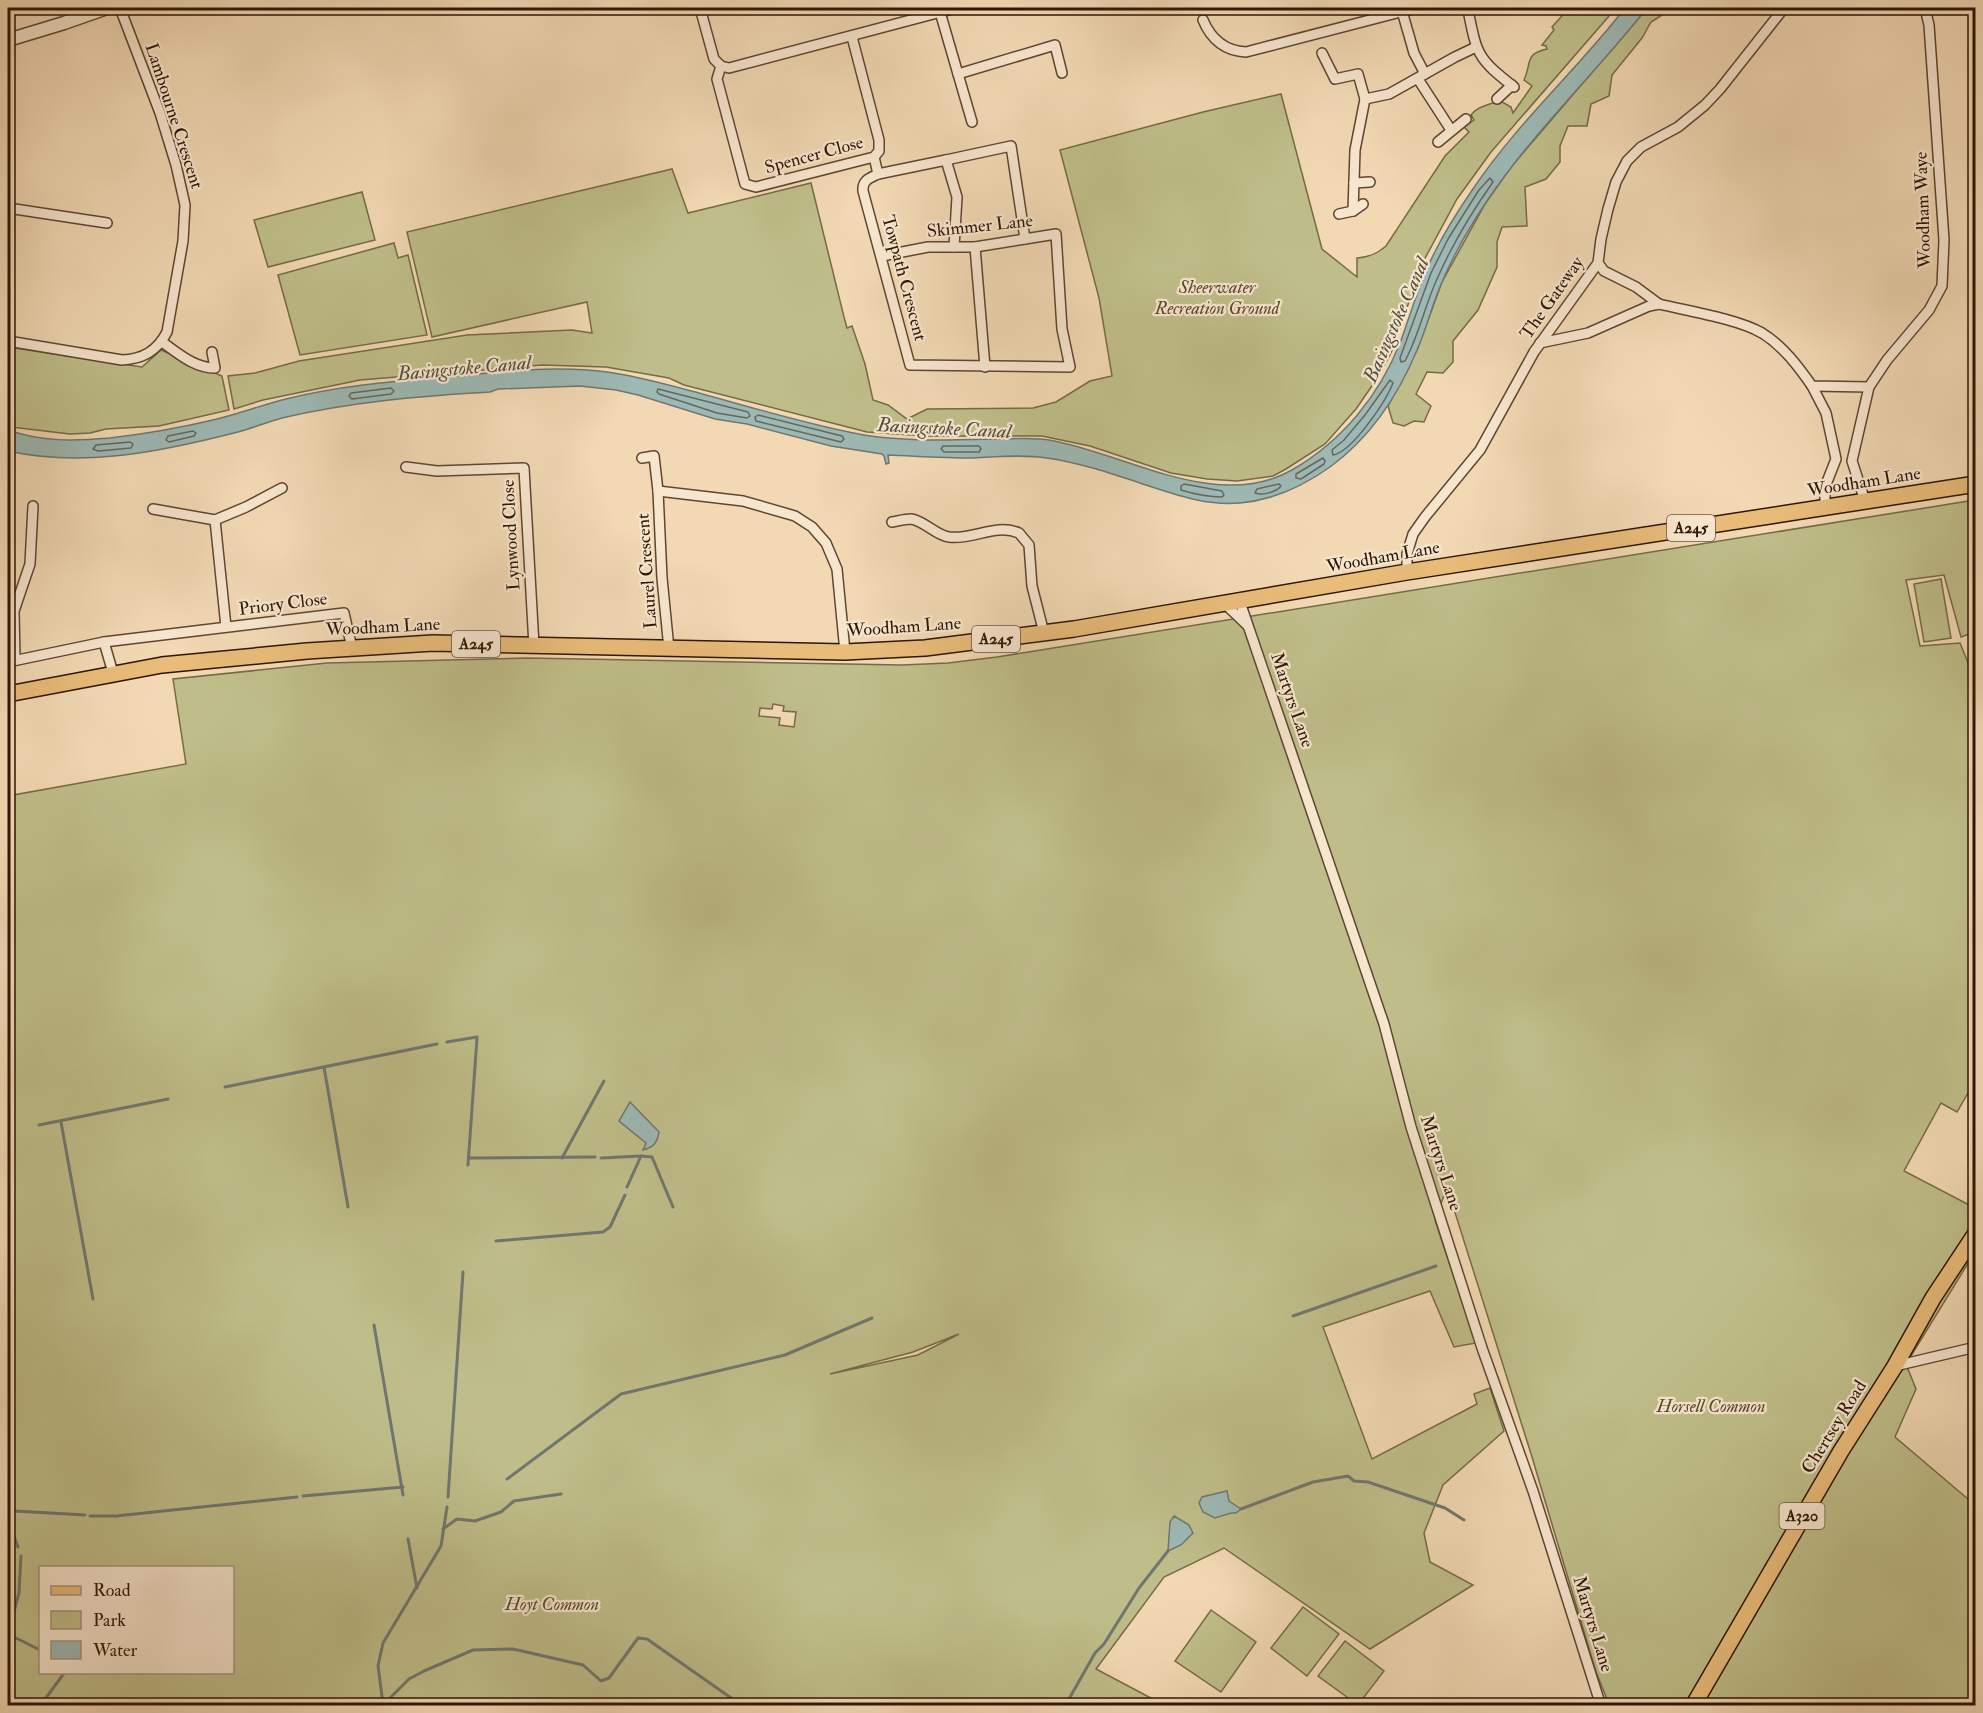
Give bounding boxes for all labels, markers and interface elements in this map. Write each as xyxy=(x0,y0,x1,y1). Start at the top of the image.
street label: Lambourne Crescent xyxy=(140,40,208,192)
street label: Spencer Close xyxy=(762,131,866,179)
street label: Woodham Waye xyxy=(1909,151,1937,270)
street label: Skimmer Lane xyxy=(926,209,1035,243)
street label: Towpath Crescent xyxy=(876,213,932,344)
street label: The Gateway xyxy=(1515,251,1590,344)
water label: Basingstoke Canal xyxy=(1357,252,1436,387)
park label: Sheerwater Recreation Ground xyxy=(1154,276,1281,320)
water label: Basingstoke Canal xyxy=(395,350,534,386)
water label: Basingstoke Canal xyxy=(875,412,1014,444)
street label: Woodham Lane xyxy=(1805,462,1923,502)
street label: Lynwood Close xyxy=(497,479,525,591)
street label: Laurel Crescent xyxy=(631,512,663,629)
road number: A245 xyxy=(1667,515,1715,541)
street label: Woodham Lane xyxy=(1324,536,1442,578)
street label: Priory Close xyxy=(237,587,329,621)
street label: Woodham Lane xyxy=(845,611,963,643)
street label: Woodham Lane xyxy=(324,612,441,642)
road number: A245 xyxy=(972,626,1020,652)
road number: A245 xyxy=(452,631,500,657)
street label: Martyrs Lane xyxy=(1265,649,1319,751)
street label: Martyrs Lane xyxy=(1415,1112,1467,1214)
street label: Chertsey Road xyxy=(1796,1376,1872,1478)
park label: Horsell Common xyxy=(1656,1395,1765,1418)
road number: A320 xyxy=(1780,1503,1824,1529)
legend xyxy=(39,1566,234,1674)
street label: Martyrs Lane xyxy=(1568,1573,1619,1675)
text: Road xyxy=(93,1579,131,1602)
park label: Hoyt Common xyxy=(504,1593,599,1616)
text: Park xyxy=(93,1609,126,1632)
text: Water xyxy=(92,1639,137,1662)

